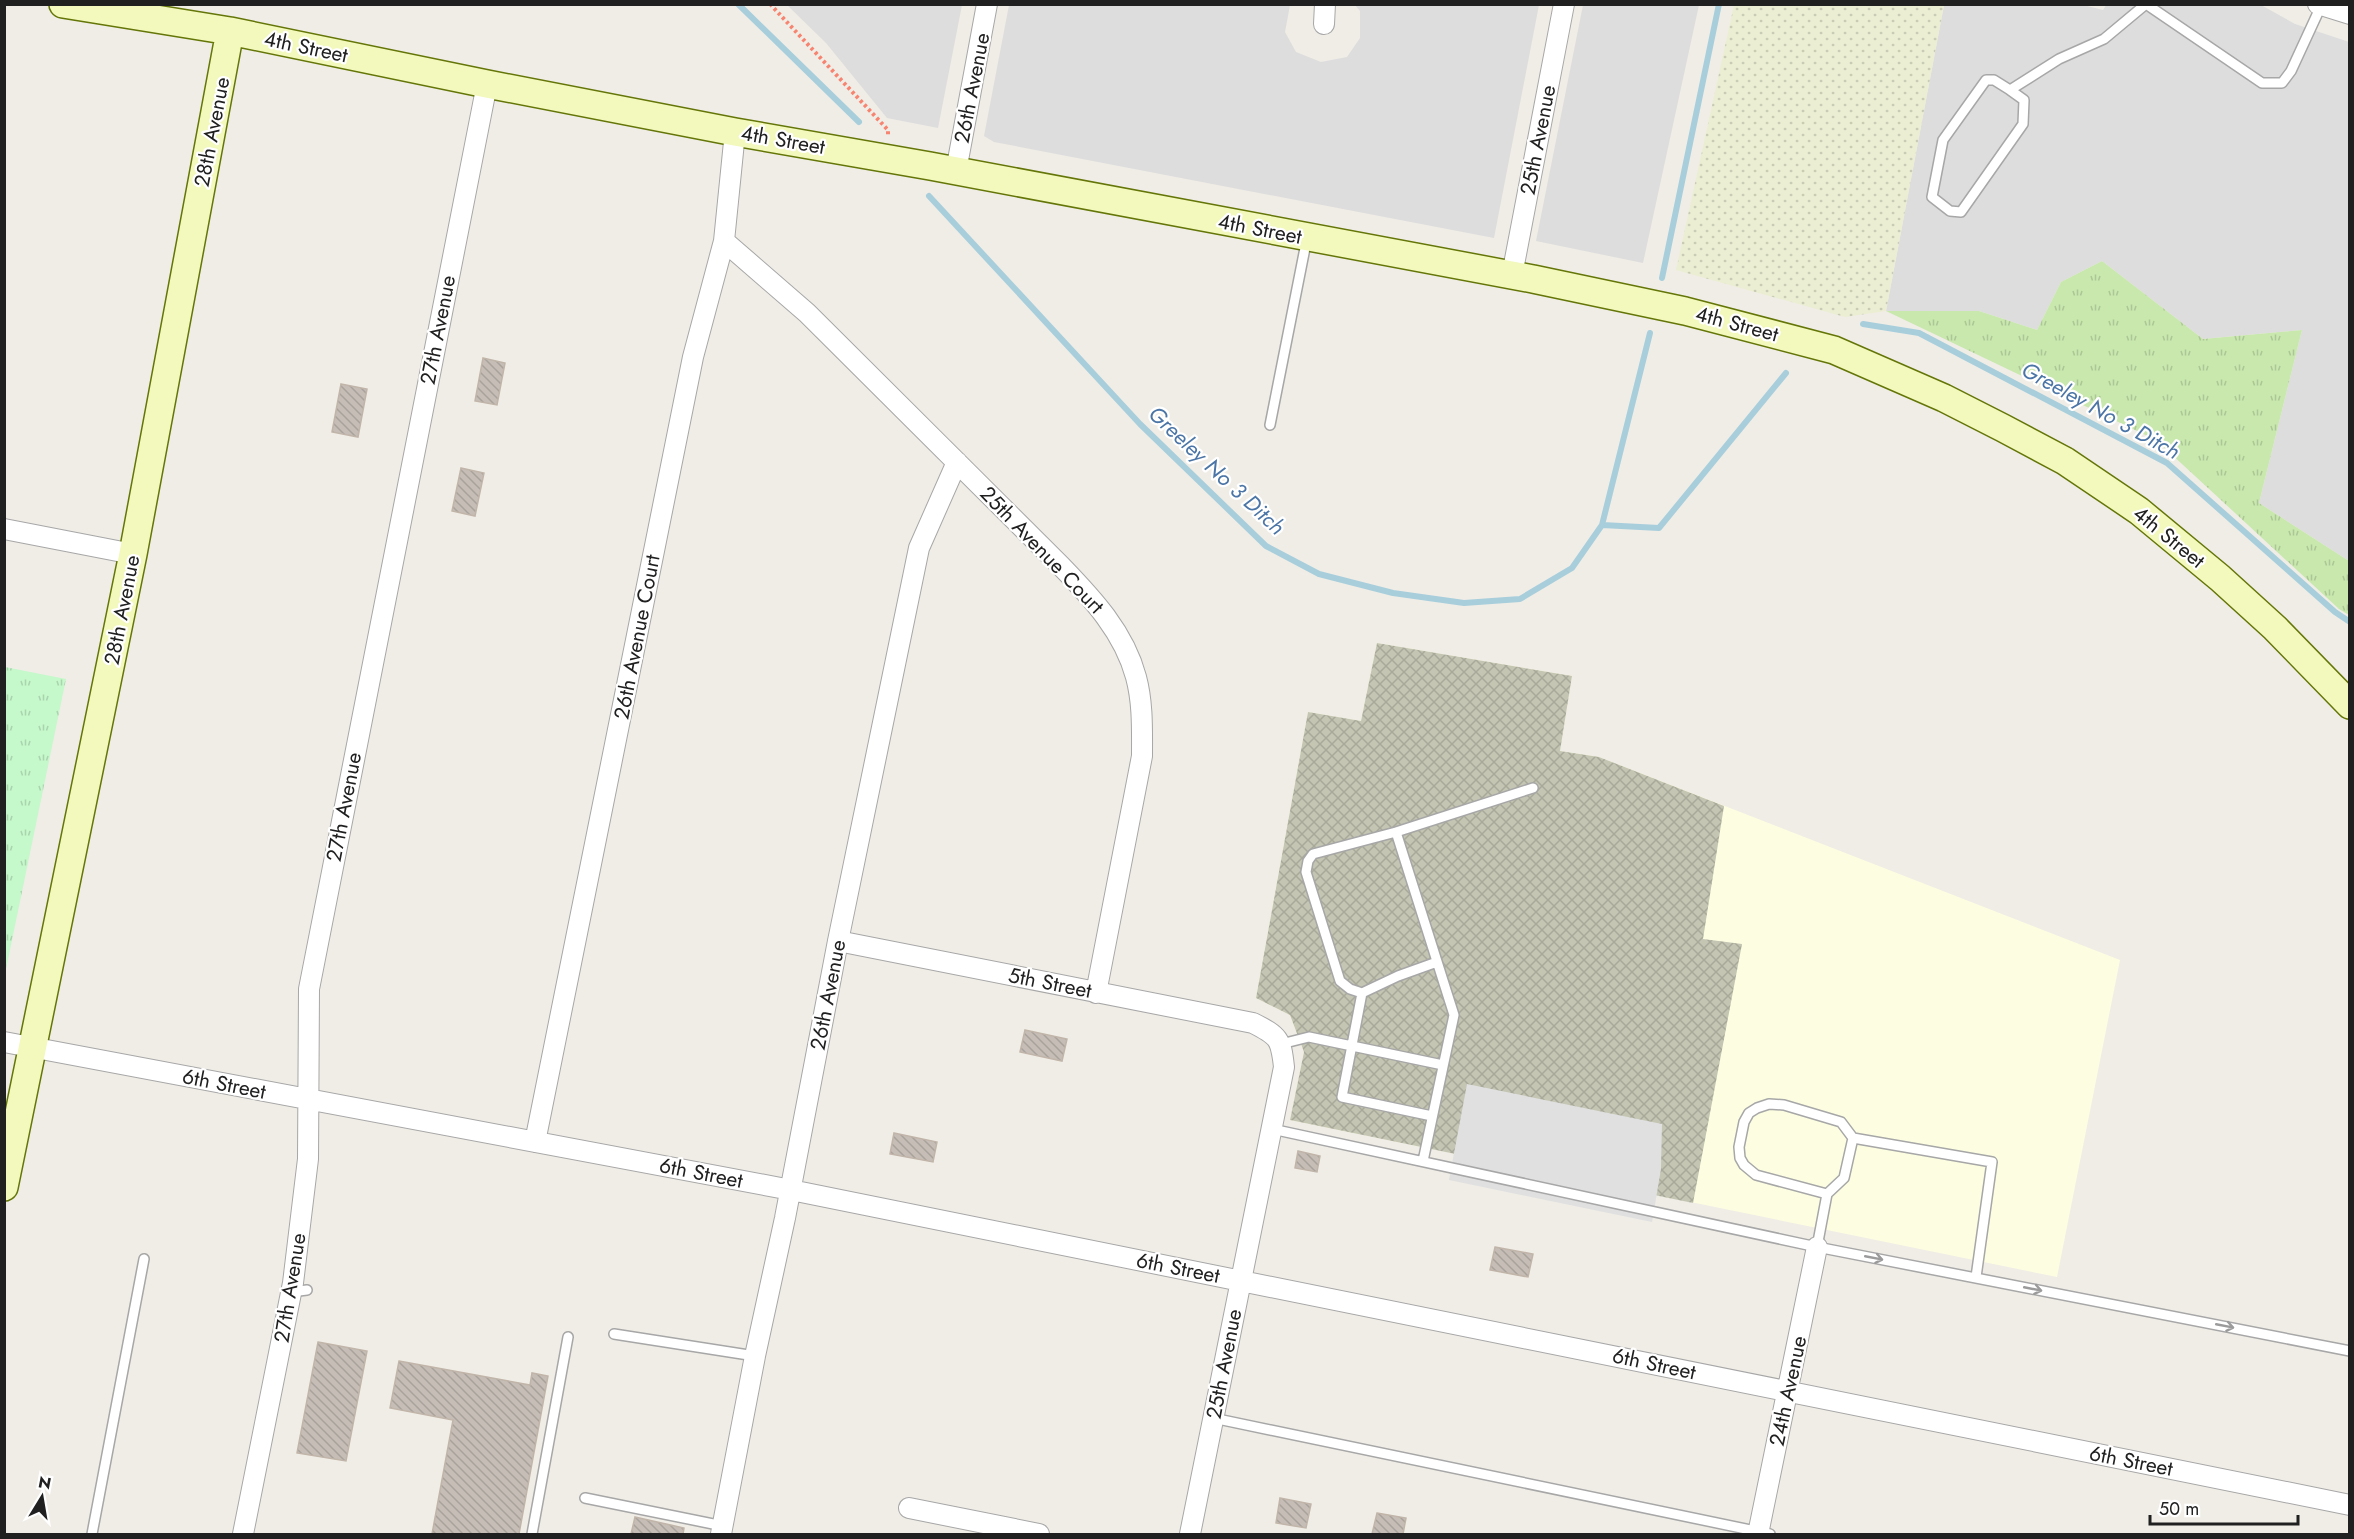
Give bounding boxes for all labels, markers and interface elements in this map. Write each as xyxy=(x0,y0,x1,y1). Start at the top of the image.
street label: 4th Street xyxy=(261,24,351,70)
street label: 26th Avenue xyxy=(947,30,997,146)
street label: 28th Avenue xyxy=(187,74,237,189)
street label: 25th Avenue xyxy=(1513,82,1563,198)
street label: 4th Street xyxy=(739,118,827,162)
street label: 4th Street xyxy=(1216,206,1304,252)
street label: 27th Avenue xyxy=(413,273,463,387)
street label: 4th Street xyxy=(1692,299,1782,349)
water label: Greeley No 3 Ditch xyxy=(2016,353,2186,467)
water label: Greeley No 3 Ditch xyxy=(1141,398,1293,542)
street label: 25th Avenue Court xyxy=(973,480,1111,620)
street label: 4th Street xyxy=(2127,499,2211,575)
street label: 28th Avenue xyxy=(97,552,147,667)
street label: 26th Avenue Court xyxy=(606,552,668,722)
street label: 27th Avenue xyxy=(319,750,369,864)
street label: 26th Avenue xyxy=(803,937,853,1053)
street label: 5th Street xyxy=(1006,960,1094,1006)
street label: 6th Street xyxy=(180,1061,268,1107)
street label: 6th Street xyxy=(657,1150,745,1196)
street label: 27th Avenue xyxy=(267,1231,314,1345)
street label: 6th Street xyxy=(1134,1245,1222,1291)
one-way arrow xyxy=(1864,1253,1884,1264)
one-way arrow xyxy=(2023,1284,2043,1295)
street label: 25th Avenue xyxy=(1199,1306,1249,1422)
one-way arrow xyxy=(2214,1321,2234,1332)
street label: 24th Avenue xyxy=(1762,1333,1814,1449)
street label: 6th Street xyxy=(1610,1341,1698,1387)
street label: 6th Street xyxy=(2087,1438,2175,1484)
north arrow xyxy=(12,1467,72,1527)
text: N xyxy=(36,1470,53,1495)
scale bar xyxy=(2150,1488,2298,1526)
text: 50 m xyxy=(2159,1496,2199,1522)

